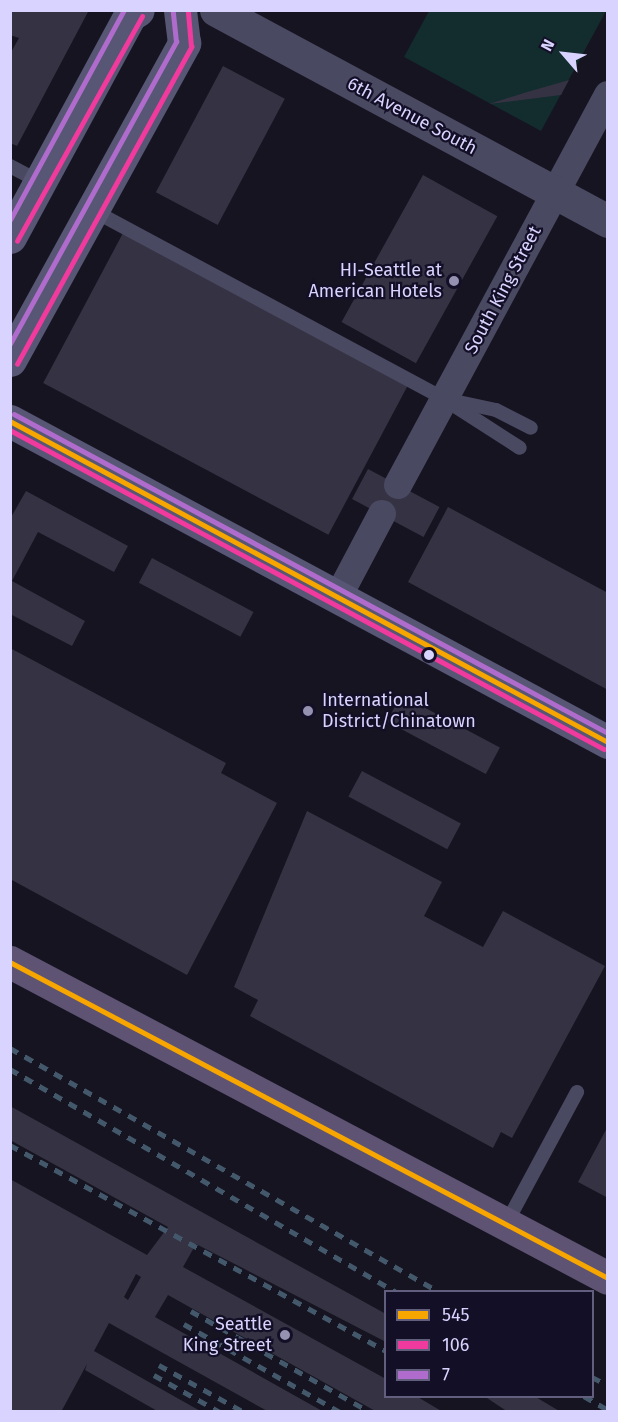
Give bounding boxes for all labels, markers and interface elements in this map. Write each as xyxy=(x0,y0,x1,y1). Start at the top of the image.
north arrow xyxy=(534,24,594,84)
text: N xyxy=(537,36,559,54)
street label: 6th Avenue South xyxy=(343,73,481,159)
street label: South King Street xyxy=(460,222,546,358)
place label: HI-Seattle at American Hotels xyxy=(308,260,442,302)
marker: HI-Seattle at American Hotels xyxy=(447,274,461,288)
unlabelled marker xyxy=(423,649,435,661)
place label: International District/Chinatown xyxy=(322,690,476,732)
marker: International District/Chinatown xyxy=(299,702,317,720)
legend xyxy=(384,1290,594,1398)
text: 545 xyxy=(442,1304,469,1326)
place label: Seattle King Street xyxy=(183,1314,272,1356)
marker: Seattle King Street xyxy=(276,1326,294,1344)
text: 106 xyxy=(442,1334,469,1356)
text: 7 xyxy=(442,1364,450,1386)

